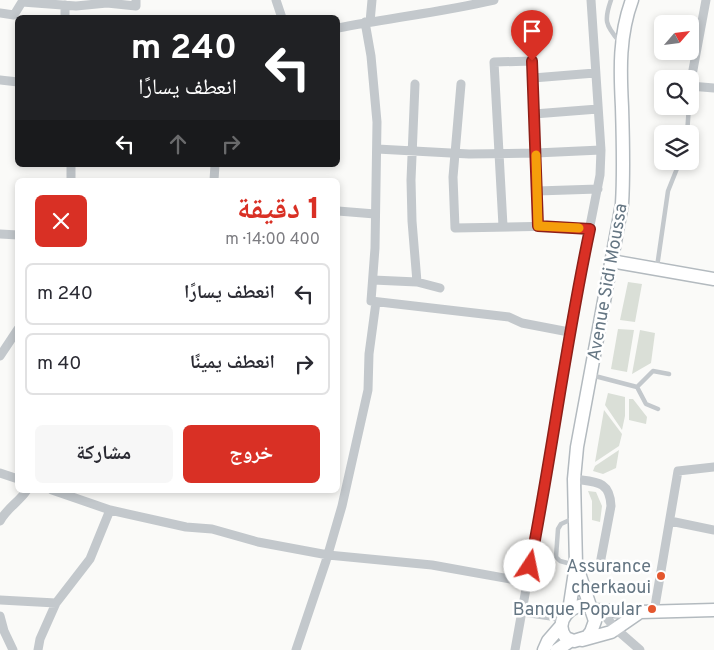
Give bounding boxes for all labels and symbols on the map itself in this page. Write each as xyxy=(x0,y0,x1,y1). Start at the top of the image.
pin xyxy=(511,10,553,61)
north arrow xyxy=(654,15,699,60)
street label: Avenue Sidi Moussa xyxy=(583,202,634,363)
position arrow xyxy=(503,539,555,591)
place label: Assurance cherkaoui xyxy=(566,556,651,600)
marker: Assurance cherkaoui xyxy=(655,570,667,582)
place label: Banque Popular xyxy=(513,599,642,622)
marker: Banque Popular xyxy=(646,603,658,615)

